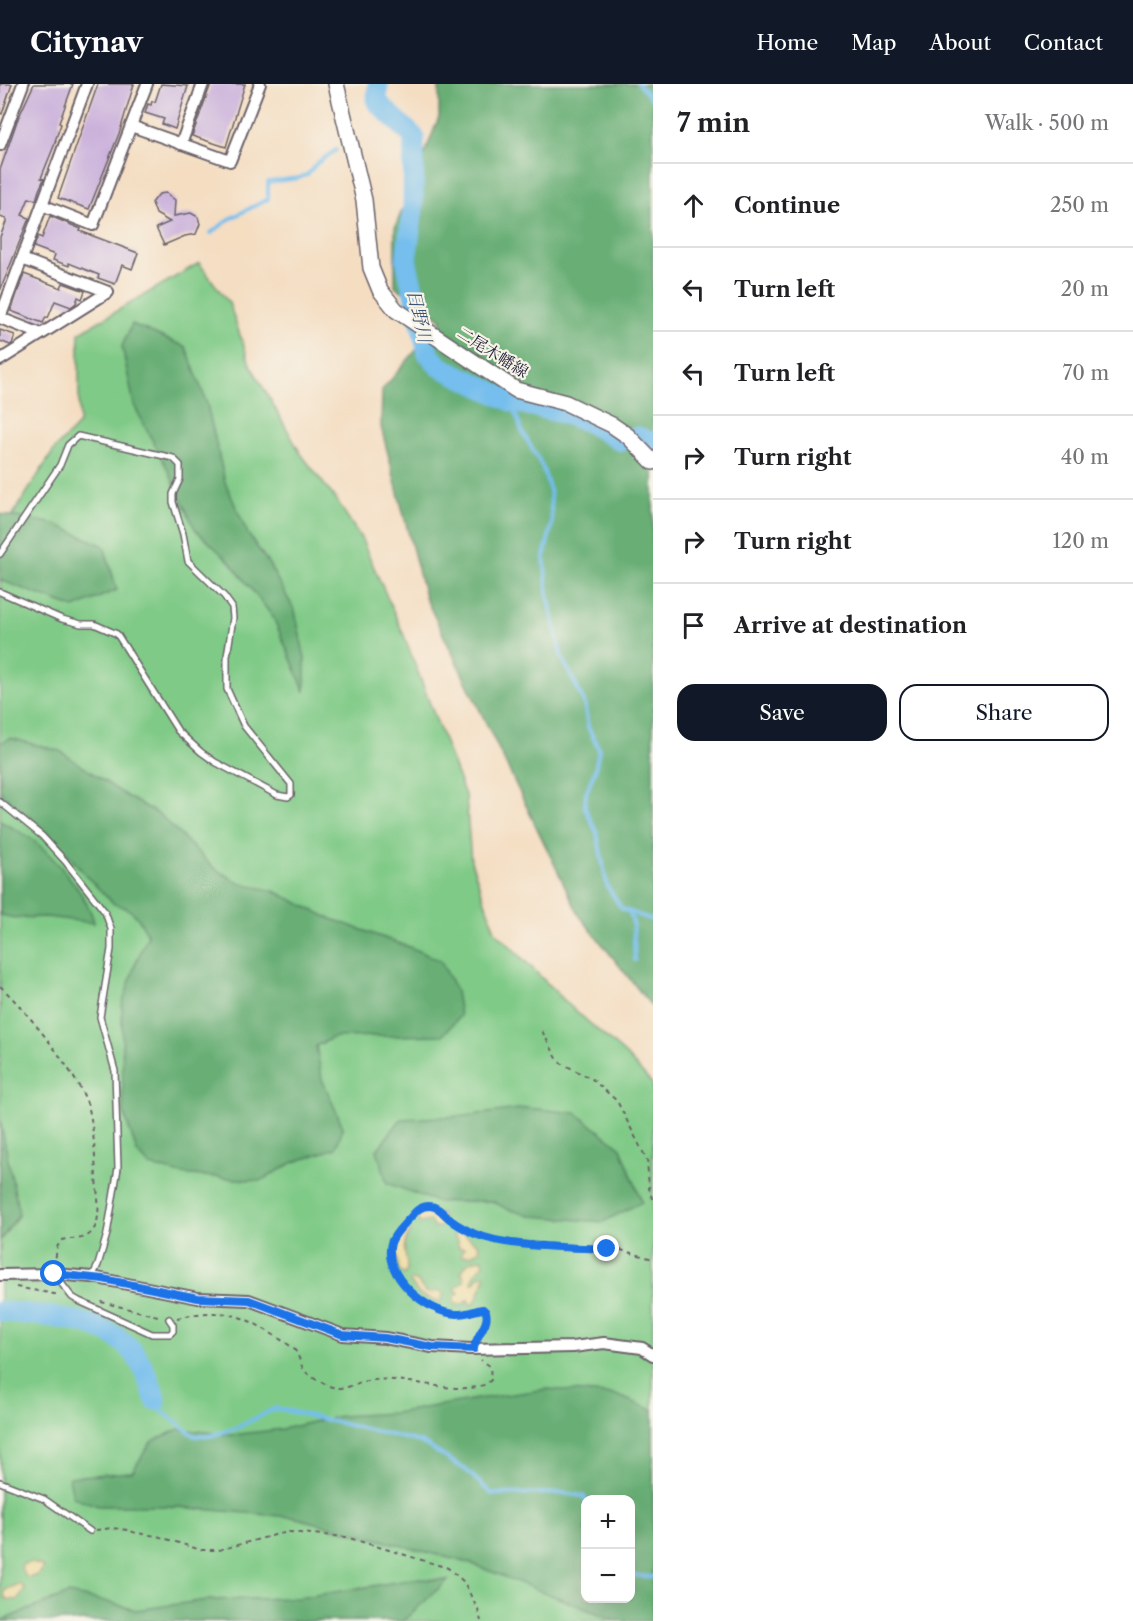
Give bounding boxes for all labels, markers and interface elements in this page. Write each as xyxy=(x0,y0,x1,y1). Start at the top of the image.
text: Citynav xyxy=(30,25,143,59)
text: Home xyxy=(757,30,818,55)
text: Map xyxy=(851,30,896,55)
text: About xyxy=(929,30,991,55)
text: Contact xyxy=(1024,30,1103,55)
text: 7 min xyxy=(677,107,750,139)
text: Walk · 500 m xyxy=(985,111,1109,135)
icon: ahead xyxy=(677,189,710,222)
text: Continue xyxy=(734,192,840,219)
text: 250 m xyxy=(1050,193,1109,217)
icon: left xyxy=(677,273,710,306)
text: Turn left xyxy=(734,276,835,303)
text: 20 m xyxy=(1061,277,1109,301)
water label: 日野川 xyxy=(402,287,436,347)
street label: 二尾木幡線 xyxy=(454,322,532,382)
icon: left xyxy=(677,357,710,390)
text: Turn left xyxy=(734,360,835,387)
text: 70 m xyxy=(1063,361,1109,385)
icon: right xyxy=(677,441,710,474)
text: Turn right xyxy=(734,444,852,471)
text: 40 m xyxy=(1061,445,1109,469)
icon: right xyxy=(677,525,710,558)
text: Turn right xyxy=(734,528,852,555)
text: 120 m xyxy=(1052,529,1109,553)
icon: arrive xyxy=(677,609,710,642)
text: Arrive at destination xyxy=(734,612,967,639)
button: Save xyxy=(677,684,887,741)
button: Share xyxy=(899,684,1109,741)
route end xyxy=(593,1235,619,1261)
route start xyxy=(40,1260,66,1286)
map controls xyxy=(581,1495,635,1603)
button: + xyxy=(581,1495,635,1549)
button: − xyxy=(581,1549,635,1603)

